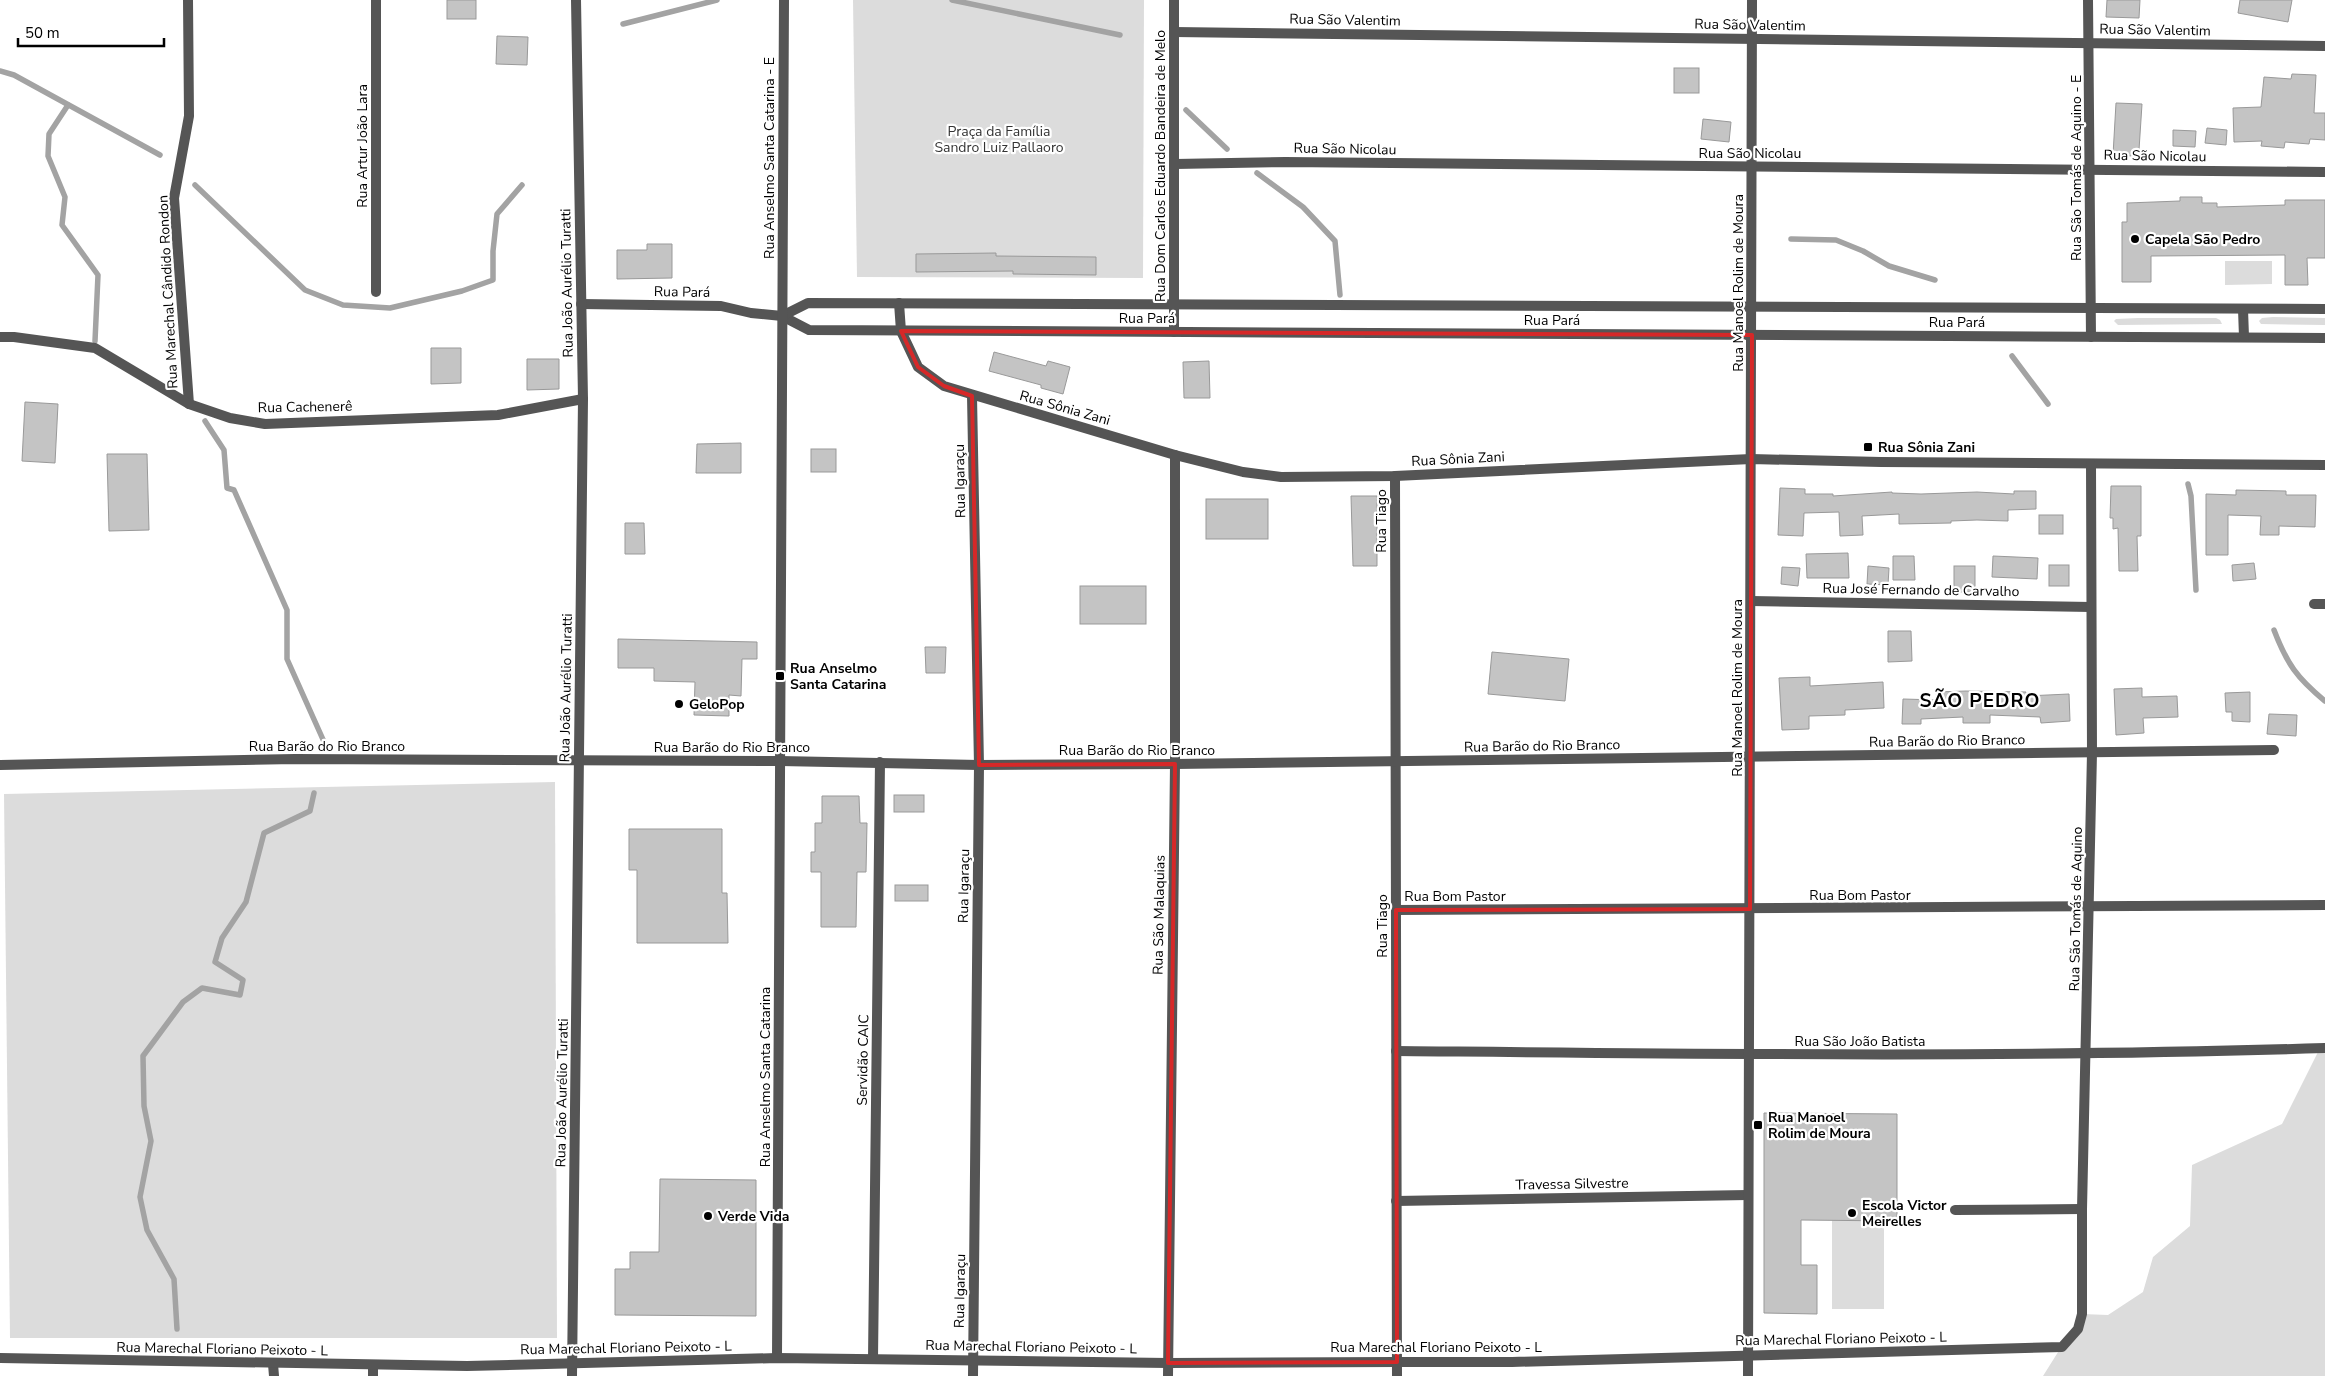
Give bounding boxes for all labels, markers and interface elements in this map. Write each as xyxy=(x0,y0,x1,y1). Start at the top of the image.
street label: Rua São Valentim xyxy=(1289,10,1401,30)
scale bar xyxy=(18,15,164,47)
street label: Rua São Valentim xyxy=(1694,15,1806,35)
street label: Rua São Valentim xyxy=(2099,20,2211,40)
text: 50 m xyxy=(25,23,60,43)
street label: Rua Dom Carlos Eduardo Bandeira de Melo xyxy=(1151,30,1170,302)
street label: Rua Anselmo Santa Catarina - E xyxy=(760,57,779,259)
street label: Rua São Tomás de Aquino - E xyxy=(2067,75,2086,261)
street label: Rua Artur João Lara xyxy=(353,84,372,208)
park label: Praça da Família Sandro Luiz Pallaoro xyxy=(934,122,1064,157)
street label: Rua São Nicolau xyxy=(1293,139,1397,159)
street label: Rua São Nicolau xyxy=(1699,144,1801,163)
street label: Rua São Nicolau xyxy=(2103,146,2207,166)
street label: Rua Manoel Rolim de Moura xyxy=(1729,194,1748,372)
street label: Rua Marechal Cândido Rondon xyxy=(153,195,183,389)
street label: Rua João Aurélio Turatti xyxy=(556,208,578,358)
place label: Capela São Pedro xyxy=(2145,230,2260,249)
marker: Capela São Pedro xyxy=(2129,233,2141,245)
street label: Rua Pará xyxy=(654,282,710,302)
street label: Rua Pará xyxy=(1119,309,1175,328)
street label: Rua Pará xyxy=(1524,311,1580,330)
street label: Rua Pará xyxy=(1929,313,1985,332)
street label: Rua Sônia Zani xyxy=(1017,386,1113,430)
street label: Rua Cachenerê xyxy=(258,397,352,417)
place label: Rua Sônia Zani xyxy=(1878,438,1975,457)
marker: Rua Sônia Zani xyxy=(1862,441,1874,453)
street label: Rua Igaraçu xyxy=(950,444,970,518)
street label: Rua Sônia Zani xyxy=(1411,447,1505,471)
street label: Rua Tiago xyxy=(1372,489,1391,553)
street label: Rua José Fernando de Carvalho xyxy=(1822,579,2020,601)
street label: Rua Manoel Rolim de Moura xyxy=(1728,599,1747,777)
street label: Rua João Aurélio Turatti xyxy=(555,613,577,763)
place label: Rua Anselmo Santa Catarina xyxy=(790,659,886,694)
marker: Rua Anselmo Santa Catarina xyxy=(774,670,786,682)
district label: SÃO PEDRO xyxy=(1920,688,2040,714)
place label: GeloPop xyxy=(689,695,745,714)
marker: GeloPop xyxy=(673,698,685,710)
street label: Rua Barão do Rio Branco xyxy=(1869,730,2026,752)
street label: Rua Barão do Rio Branco xyxy=(1464,735,1621,757)
street label: Rua Barão do Rio Branco xyxy=(249,737,405,756)
street label: Rua Barão do Rio Branco xyxy=(654,738,810,757)
street label: Rua Barão do Rio Branco xyxy=(1059,741,1215,760)
street label: Rua São Tomás de Aquino xyxy=(2065,826,2087,992)
street label: Rua Igaraçu xyxy=(954,849,974,923)
street label: Rua São Malaquias xyxy=(1148,855,1170,975)
street label: Rua Bom Pastor xyxy=(1809,886,1911,905)
street label: Rua Bom Pastor xyxy=(1404,887,1506,906)
street label: Rua Tiago xyxy=(1373,894,1392,958)
street label: Rua Anselmo Santa Catarina xyxy=(756,987,775,1167)
street label: Servidão CAIC xyxy=(853,1014,873,1106)
street label: Rua João Aurélio Turatti xyxy=(551,1018,573,1168)
street label: Rua São João Batista xyxy=(1795,1032,1925,1051)
place label: Rua Manoel Rolim de Moura xyxy=(1768,1108,1871,1143)
marker: Rua Manoel Rolim de Moura xyxy=(1752,1119,1764,1131)
street label: Travessa Silvestre xyxy=(1515,1174,1629,1194)
place label: Escola Victor Meirelles xyxy=(1862,1196,1947,1231)
place label: Verde Vida xyxy=(717,1207,789,1226)
marker: Escola Victor Meirelles xyxy=(1846,1207,1858,1219)
marker: Verde Vida xyxy=(702,1210,714,1222)
street label: Rua Igaraçu xyxy=(950,1254,970,1328)
street label: Rua Marechal Floriano Peixoto - L xyxy=(1735,1328,1947,1350)
street label: Rua Marechal Floriano Peixoto - L xyxy=(925,1336,1137,1358)
street label: Rua Marechal Floriano Peixoto - L xyxy=(520,1337,732,1359)
street label: Rua Marechal Floriano Peixoto - L xyxy=(116,1338,328,1360)
street label: Rua Marechal Floriano Peixoto - L xyxy=(1330,1338,1542,1357)

